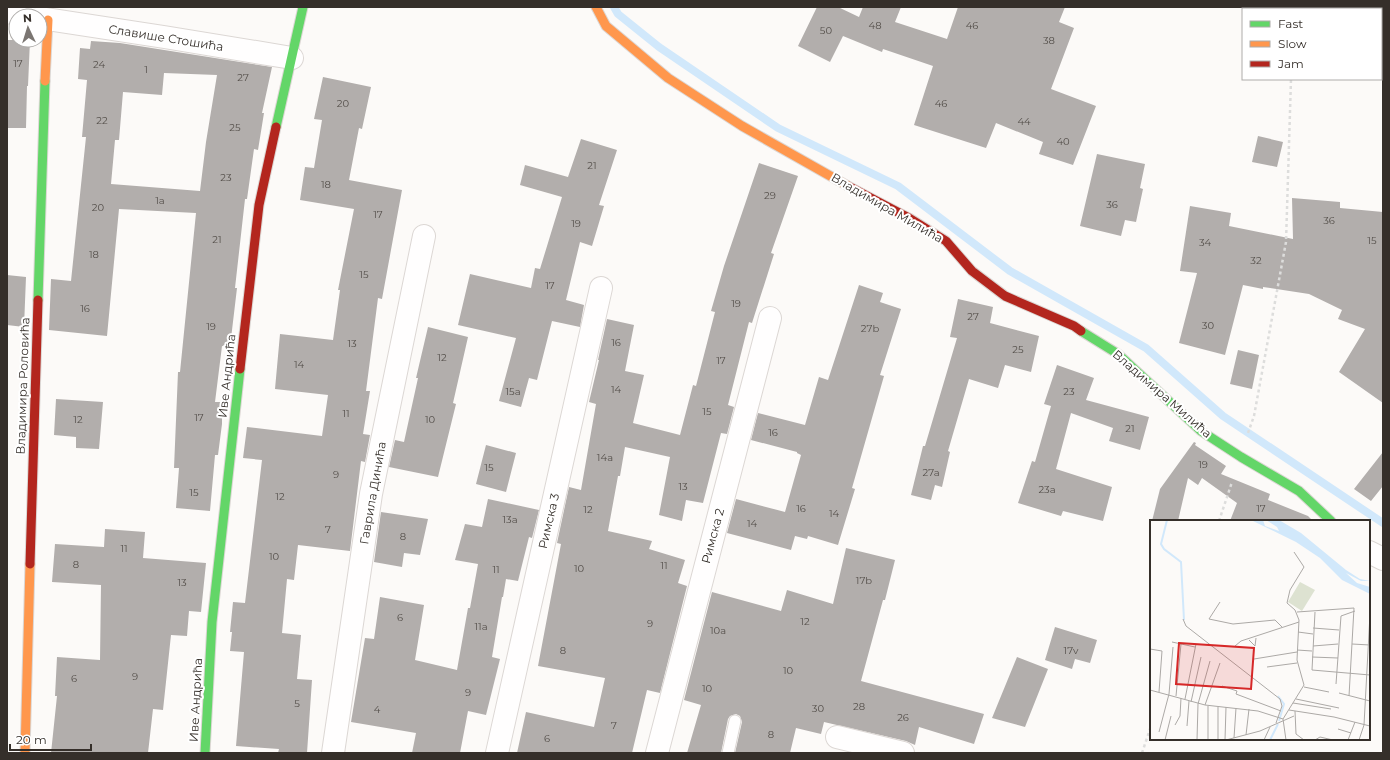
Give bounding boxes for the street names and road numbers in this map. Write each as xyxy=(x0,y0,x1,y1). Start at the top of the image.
street label: Славише Стошића xyxy=(108,21,225,54)
street label: Владимира Милића xyxy=(829,169,946,246)
street label: Владимира Роловића xyxy=(13,317,32,455)
street label: Иве Андрића xyxy=(215,333,238,419)
street label: Владимира Милића xyxy=(1110,346,1215,441)
street label: Гаврила Динића xyxy=(356,440,389,546)
street label: Римска 3 xyxy=(535,491,562,550)
street label: Римска 2 xyxy=(698,506,727,565)
street label: Иве Андрића xyxy=(186,658,205,742)

